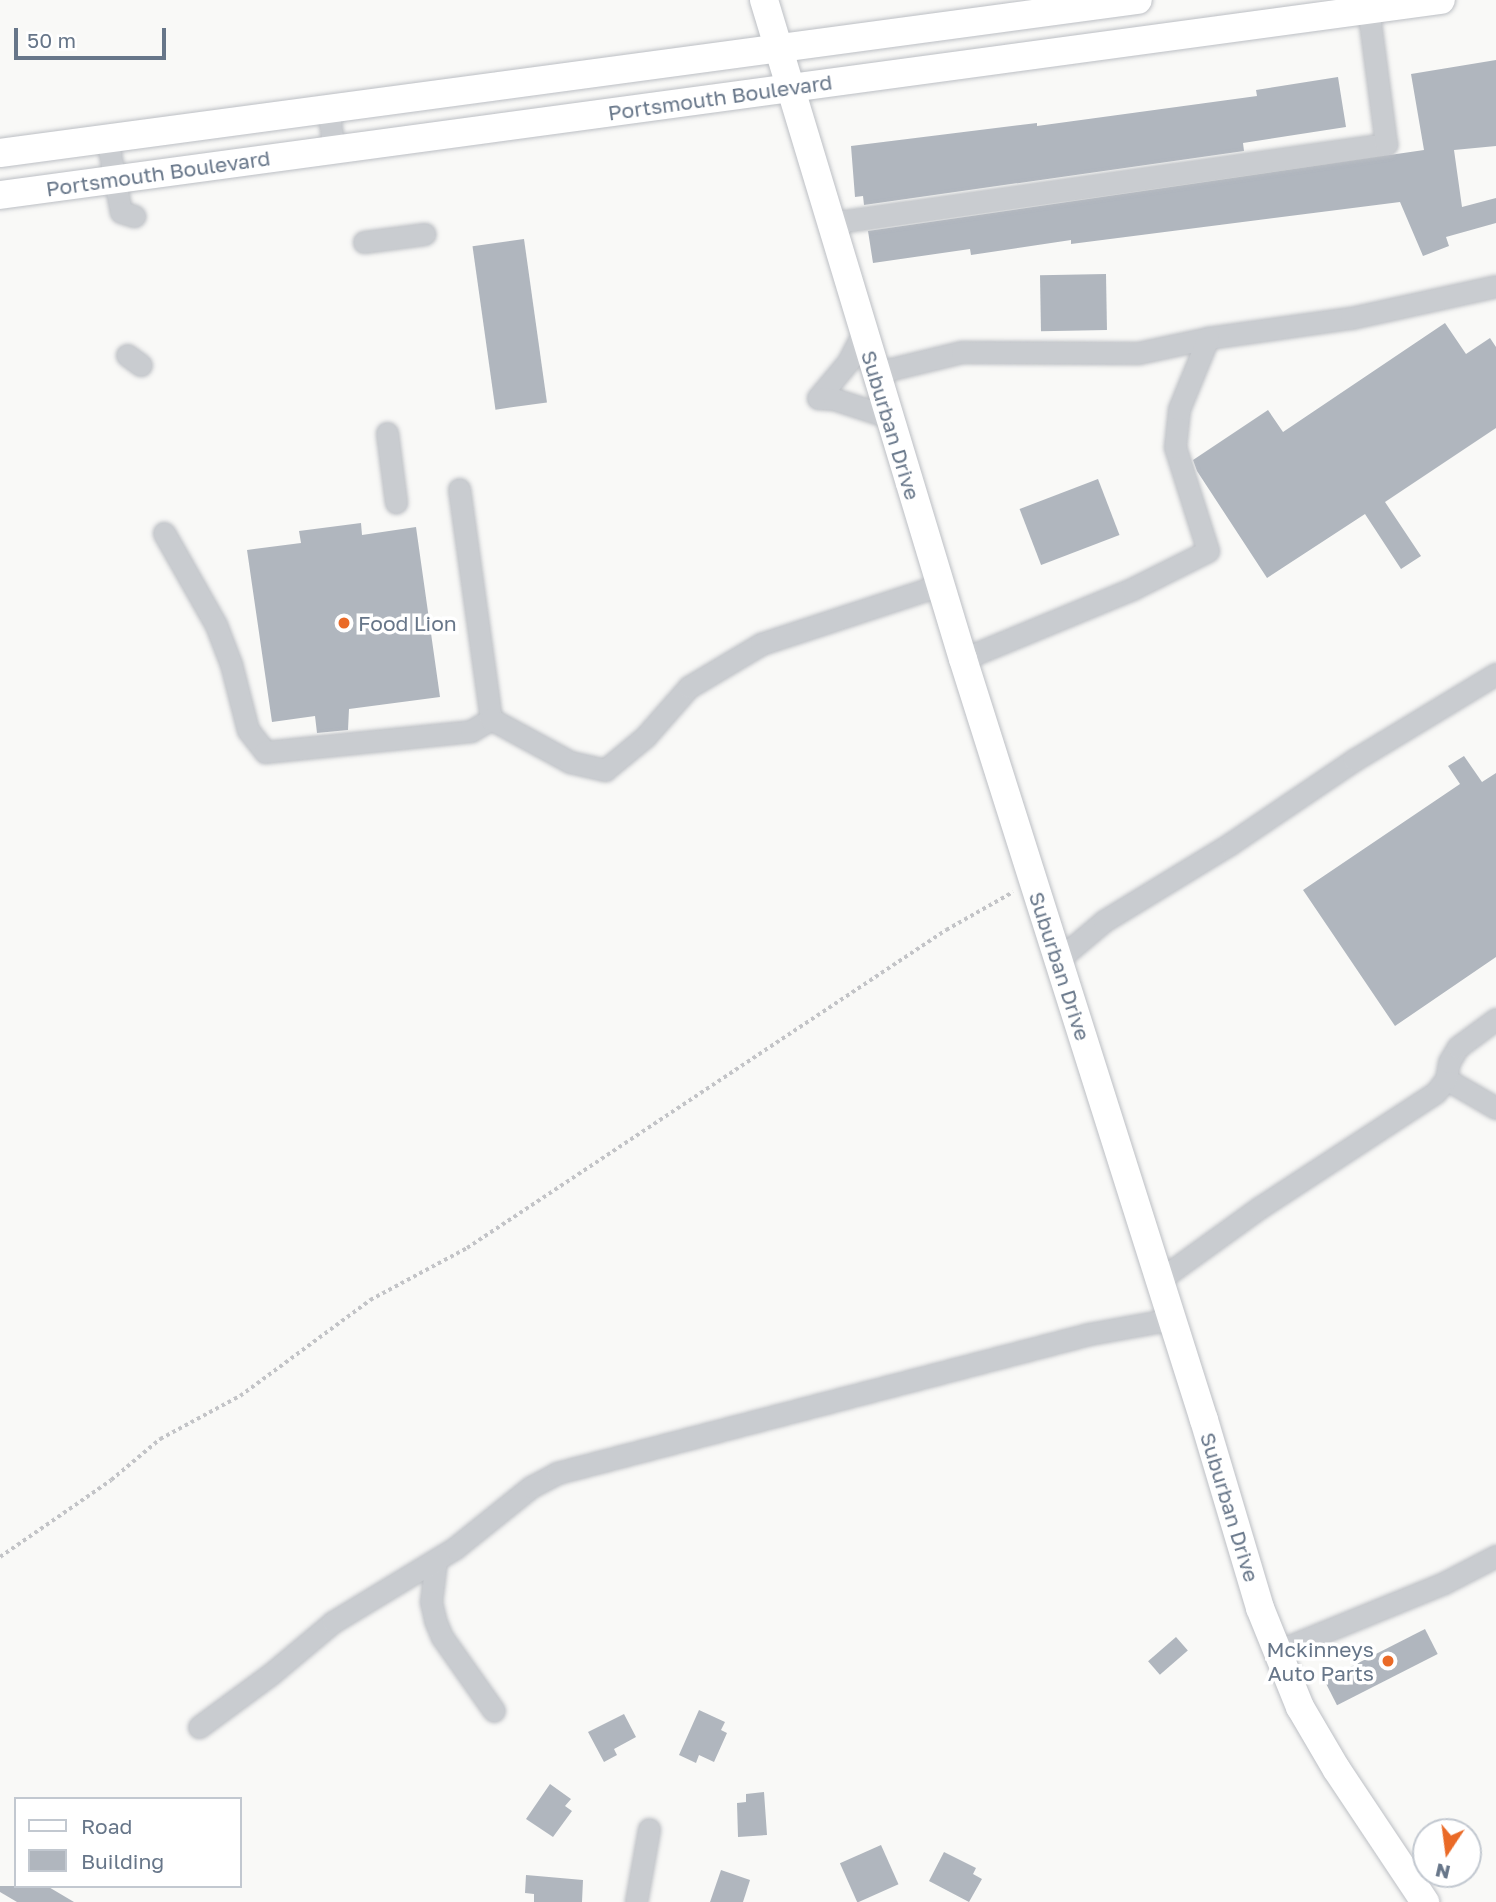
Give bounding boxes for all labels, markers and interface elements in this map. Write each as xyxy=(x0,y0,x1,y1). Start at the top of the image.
scale bar xyxy=(18,14,170,58)
text: 50 m xyxy=(27,27,76,53)
street label: Portsmouth Boulevard xyxy=(606,69,834,125)
street label: Portsmouth Boulevard xyxy=(44,145,272,201)
street label: Suburban Drive xyxy=(856,347,926,503)
place label: Food Lion xyxy=(358,610,457,636)
marker: Food Lion xyxy=(336,615,352,631)
street label: Suburban Drive xyxy=(1024,888,1096,1044)
street label: Suburban Drive xyxy=(1195,1429,1265,1585)
place label: Mckinneys Auto Parts xyxy=(1267,1636,1374,1686)
marker: Mckinneys Auto Parts xyxy=(1380,1653,1396,1669)
legend xyxy=(14,1797,242,1888)
text: Road xyxy=(81,1813,132,1839)
north arrow xyxy=(1412,1818,1482,1888)
text: Building xyxy=(81,1848,164,1874)
text: N xyxy=(1433,1859,1452,1885)

